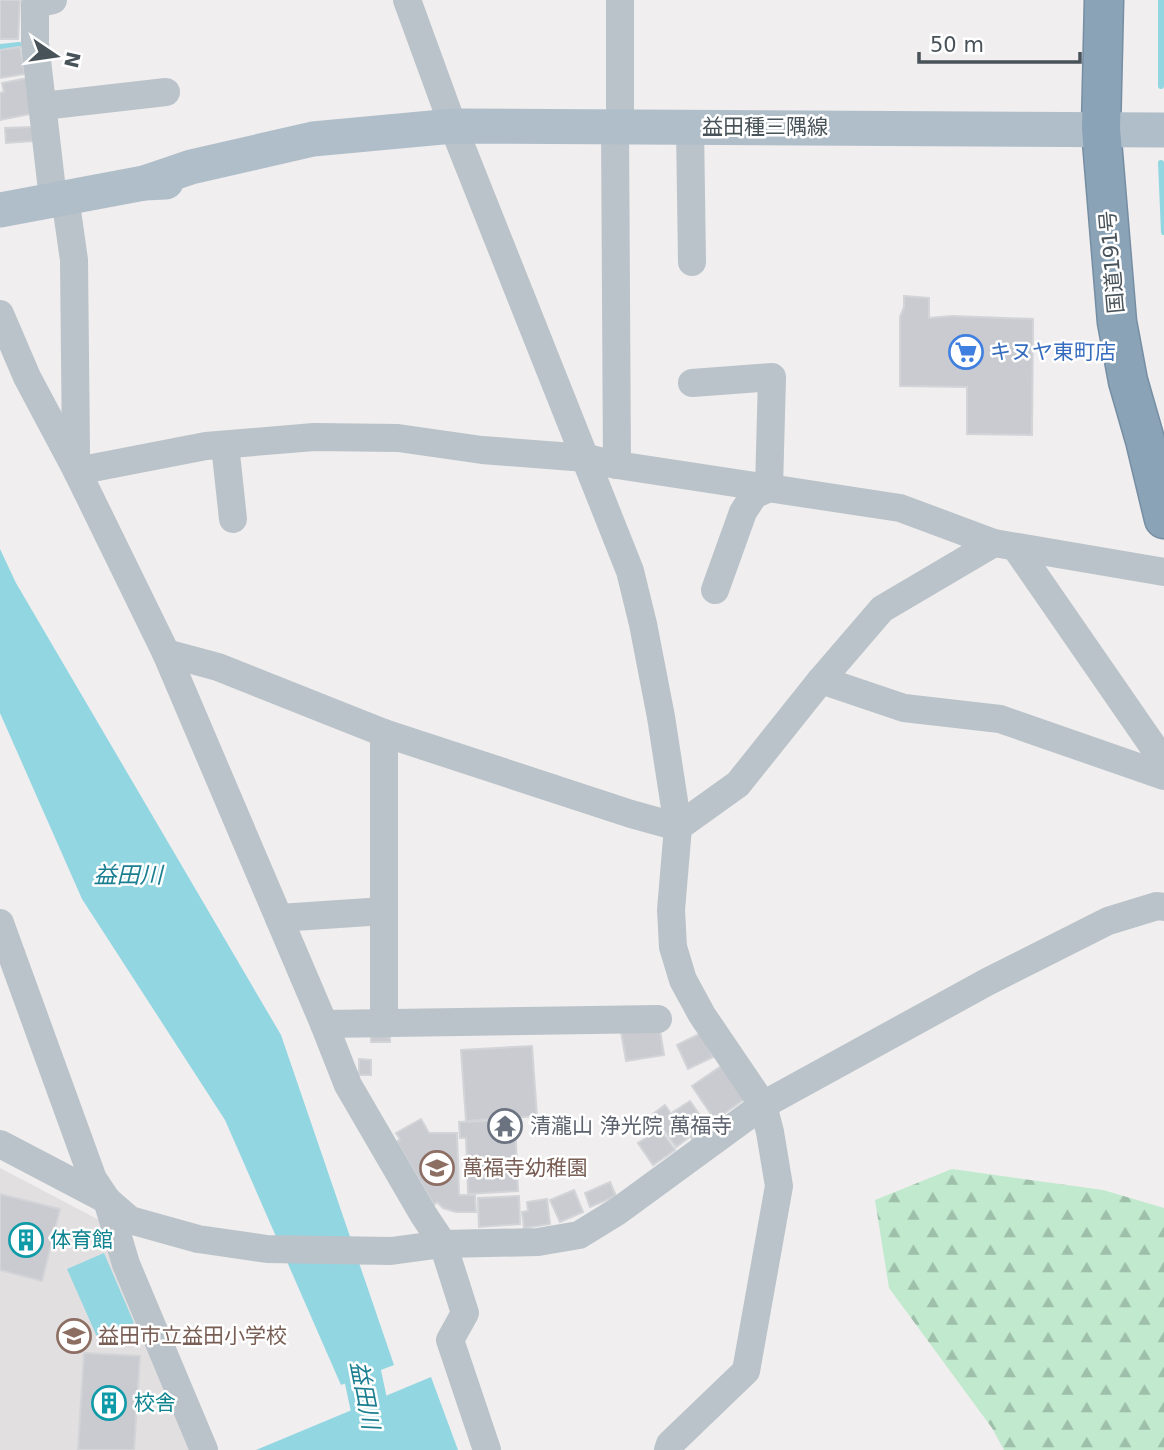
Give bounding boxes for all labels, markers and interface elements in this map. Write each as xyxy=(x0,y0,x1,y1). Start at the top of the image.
north arrow xyxy=(21,21,91,91)
scale bar xyxy=(919,21,1080,65)
text: 50 m xyxy=(930,33,984,57)
text: N xyxy=(60,50,85,70)
street label: 益田種三隅線 xyxy=(702,115,828,139)
street label: 国道191号 xyxy=(1096,210,1128,314)
supermarket icon: キヌヤ東町店 xyxy=(947,333,985,371)
place label: キヌヤ東町店 xyxy=(990,340,1116,364)
water label: 益田川 xyxy=(94,862,166,888)
temple icon: 清瀧山 浄光院 萬福寺 xyxy=(486,1107,524,1145)
place label: 清瀧山 浄光院 萬福寺 xyxy=(530,1114,732,1138)
school or university icon: 萬福寺幼稚園 xyxy=(418,1149,456,1187)
place label: 萬福寺幼稚園 xyxy=(462,1156,588,1180)
building icon: 体育館 xyxy=(7,1221,45,1259)
place label: 体育館 xyxy=(50,1228,113,1252)
school or university icon: 益田市立益田小学校 xyxy=(55,1317,93,1355)
place label: 益田市立益田小学校 xyxy=(98,1324,287,1348)
water label: 益田川 xyxy=(346,1359,385,1434)
building icon: 校舎 xyxy=(90,1384,128,1422)
place label: 校舎 xyxy=(134,1391,176,1415)

